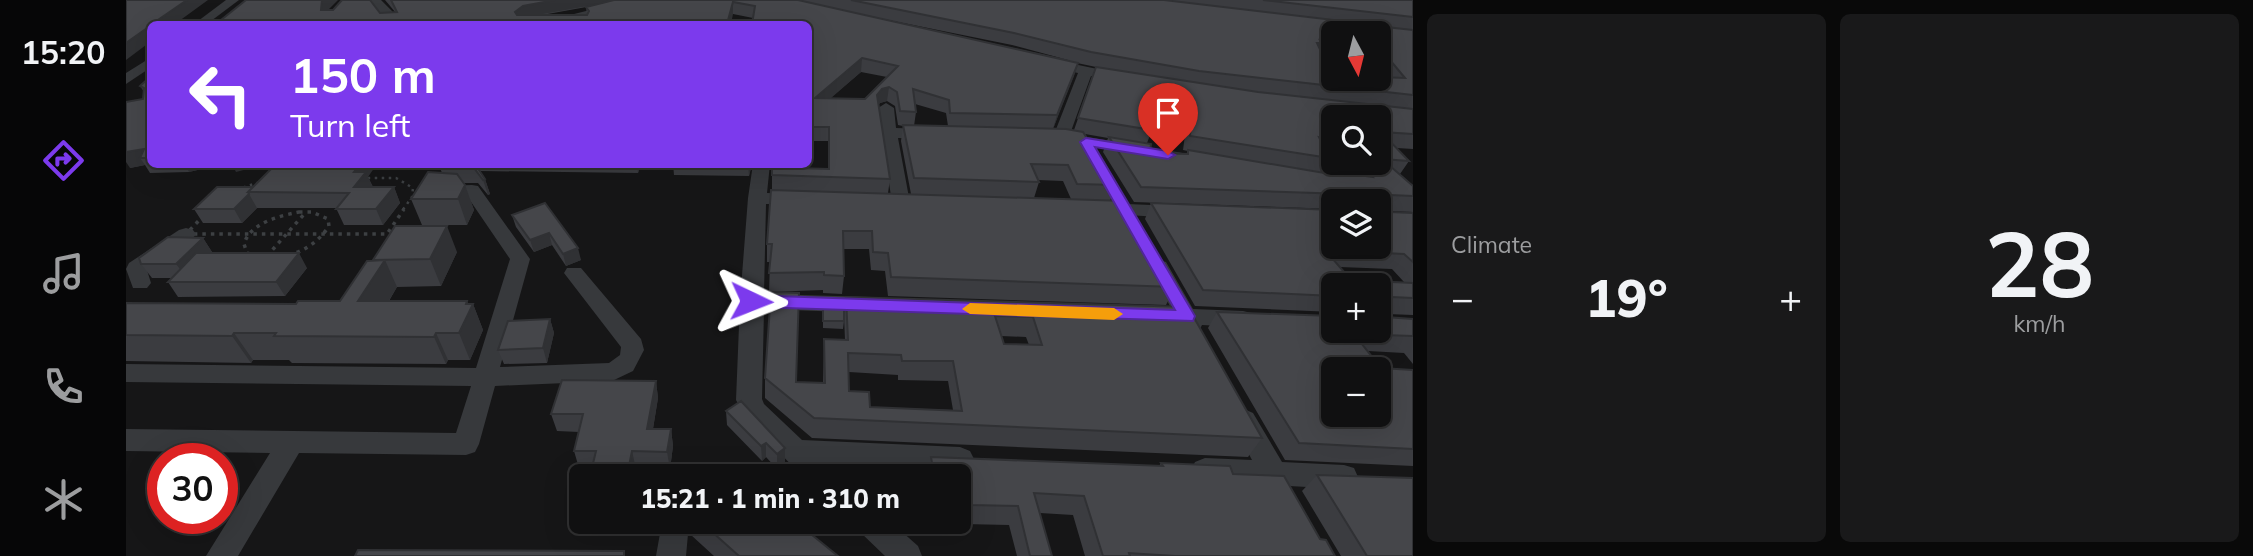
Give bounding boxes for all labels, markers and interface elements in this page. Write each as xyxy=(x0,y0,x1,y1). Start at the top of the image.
north arrow xyxy=(1321,21,1391,91)
map controls xyxy=(1321,21,1391,427)
text: 15:20 xyxy=(21,32,105,72)
text: 150 m xyxy=(290,44,436,105)
icon: left xyxy=(175,49,266,140)
pin xyxy=(1138,83,1198,155)
icon: arrive xyxy=(1149,94,1187,132)
text: Turn left xyxy=(290,105,410,145)
button: search xyxy=(1321,105,1391,175)
icon: directions xyxy=(39,136,88,185)
button: layers xyxy=(1321,189,1391,259)
text: 28 xyxy=(1985,206,2094,320)
text: Climate xyxy=(1451,230,1532,259)
icon: music xyxy=(39,249,88,298)
position arrow xyxy=(714,264,788,338)
text: 19° xyxy=(1585,265,1668,330)
button: + xyxy=(1321,273,1391,343)
text: − xyxy=(1451,274,1474,322)
text: + xyxy=(1779,274,1802,322)
text: km/h xyxy=(2013,309,2066,338)
button: − xyxy=(1321,357,1391,427)
icon: phone xyxy=(39,362,88,411)
speed limit sign: 30 xyxy=(147,443,238,534)
icon: climate xyxy=(39,475,88,524)
text: 15:21 · 1 min · 310 m xyxy=(640,482,900,515)

